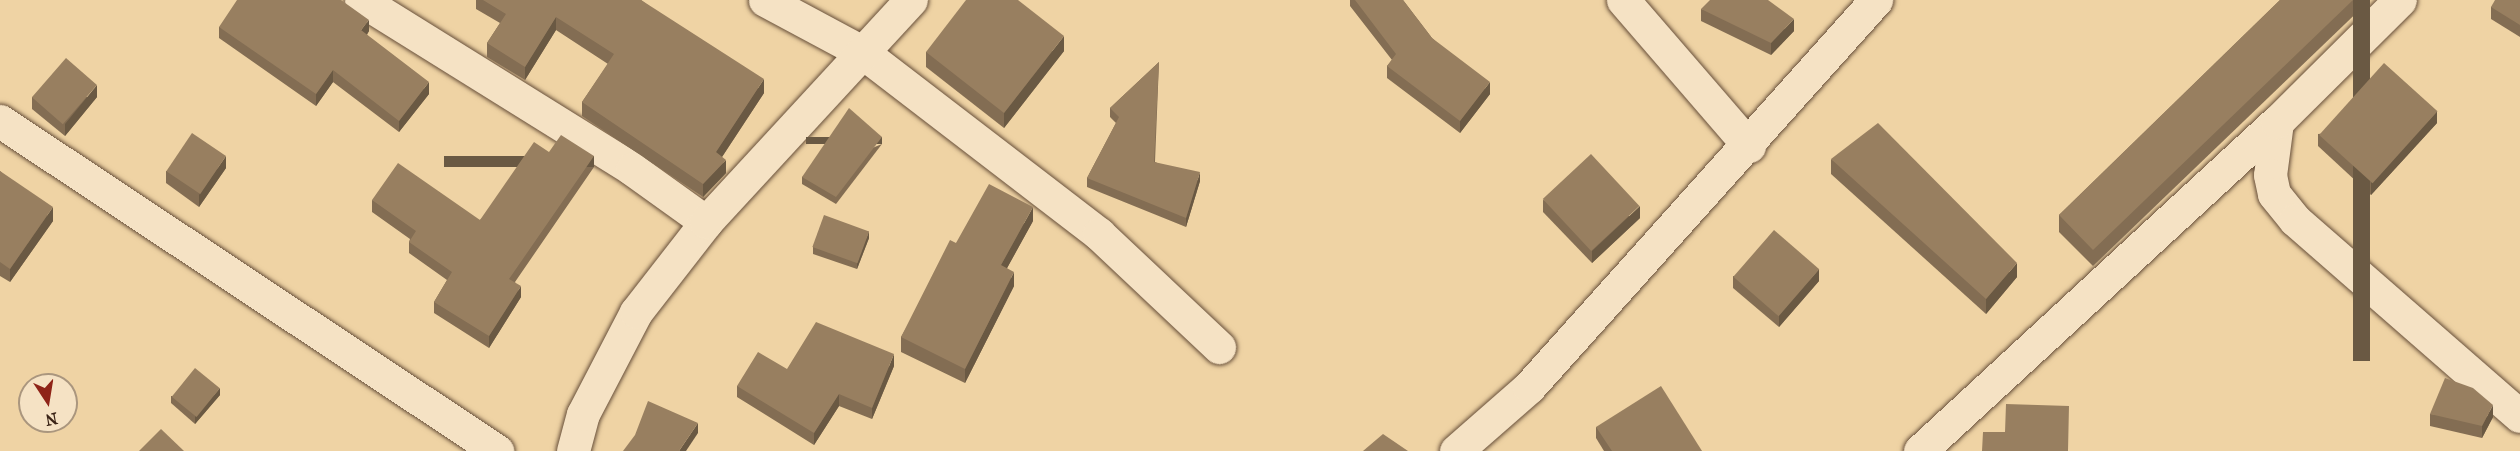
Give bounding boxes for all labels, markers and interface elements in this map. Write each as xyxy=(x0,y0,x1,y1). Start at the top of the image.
north arrow xyxy=(18,373,78,433)
text: N xyxy=(44,409,59,430)

